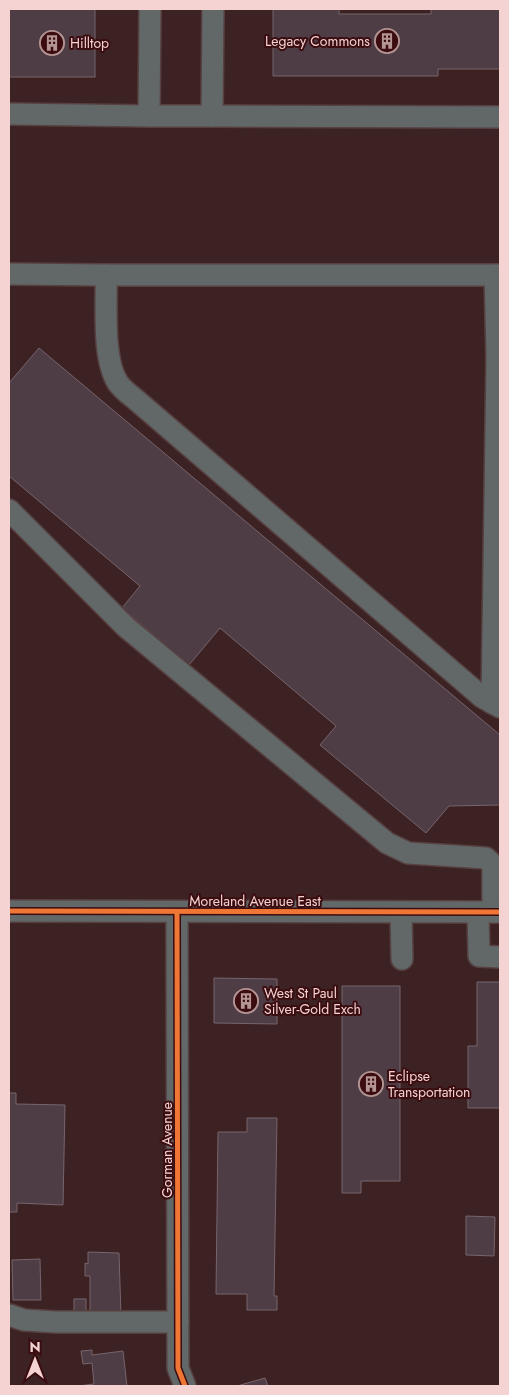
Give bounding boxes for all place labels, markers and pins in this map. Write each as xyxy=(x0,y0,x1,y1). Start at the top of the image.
building icon: Legacy Commons xyxy=(374,28,400,54)
building icon: Hilltop xyxy=(39,30,65,56)
place label: Legacy Commons xyxy=(265,31,370,51)
place label: Hilltop xyxy=(70,33,109,53)
place label: West St Paul Silver-Gold Exch xyxy=(264,983,361,1019)
building icon: West St Paul Silver-Gold Exch xyxy=(233,988,259,1014)
place label: Eclipse Transportation xyxy=(388,1066,470,1102)
building icon: Eclipse Transportation xyxy=(358,1071,384,1097)

